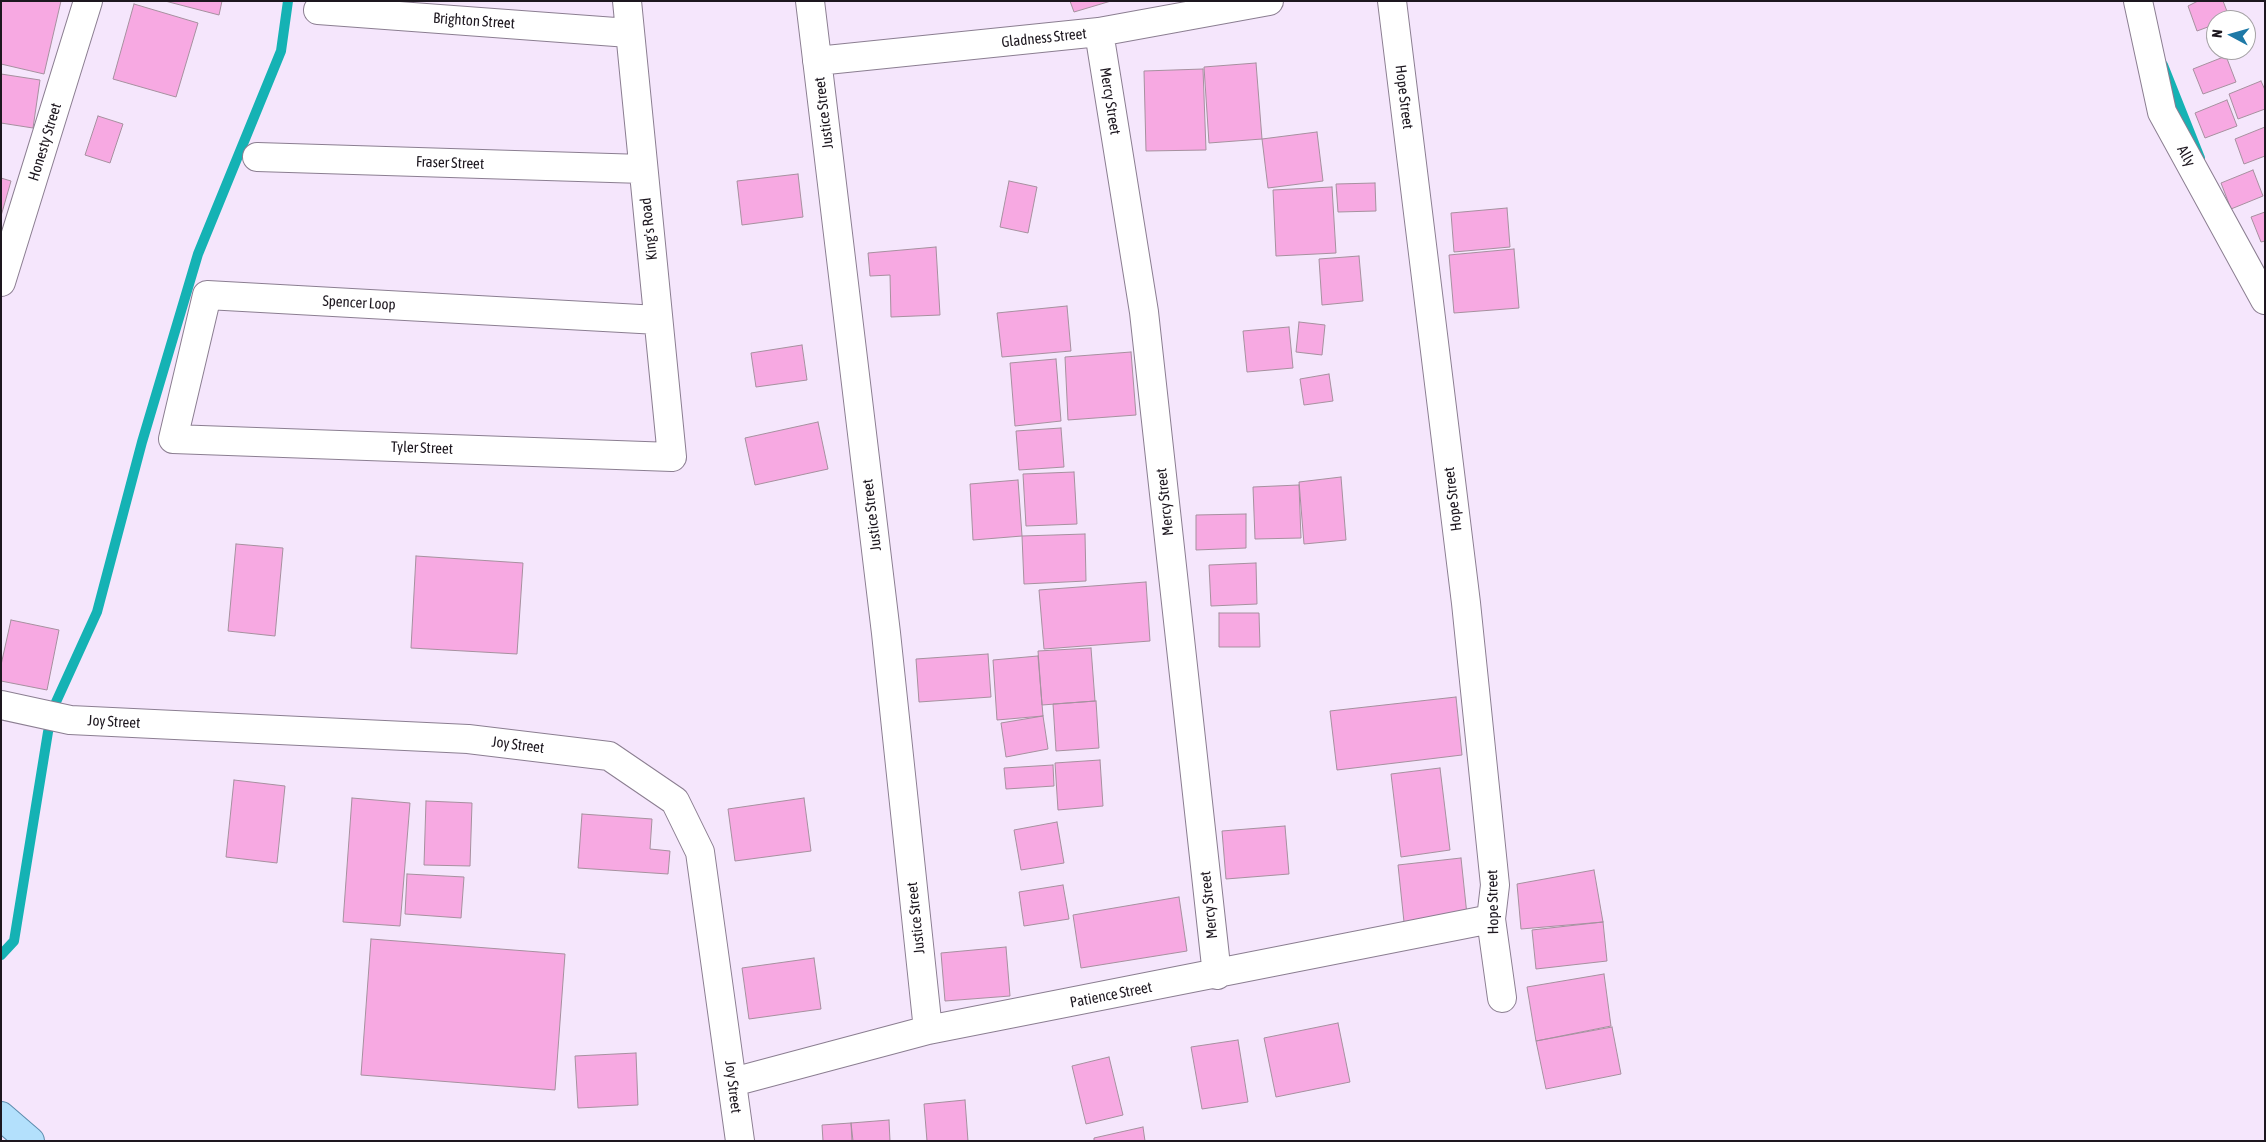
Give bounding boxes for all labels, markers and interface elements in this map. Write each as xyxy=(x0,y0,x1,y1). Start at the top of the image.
street label: Brighton Street xyxy=(432,9,516,33)
north arrow xyxy=(2206,10,2256,60)
street label: Gladness Street xyxy=(1000,25,1088,51)
text: N xyxy=(2209,29,2225,38)
street label: Hope Street xyxy=(1391,64,1417,130)
street label: Mercy Street xyxy=(1096,66,1124,136)
street label: Justice Street xyxy=(811,76,837,150)
street label: Honesty Street xyxy=(25,101,65,183)
street label: Ally xyxy=(2173,142,2199,170)
street label: Fraser Street xyxy=(416,153,484,173)
street label: King's Road xyxy=(637,197,661,261)
street label: Spencer Loop xyxy=(322,292,396,314)
street label: Tyler Street xyxy=(391,438,453,458)
street label: Hope Street xyxy=(1440,466,1466,532)
street label: Mercy Street xyxy=(1152,467,1178,537)
street label: Justice Street xyxy=(859,478,885,552)
street label: Joy Street xyxy=(87,712,141,732)
street label: Joy Street xyxy=(491,733,545,757)
street label: Mercy Street xyxy=(1196,870,1222,940)
street label: Hope Street xyxy=(1483,870,1503,934)
street label: Justice Street xyxy=(903,881,929,955)
street label: Patience Street xyxy=(1068,978,1154,1012)
street label: Joy Street xyxy=(721,1060,745,1114)

